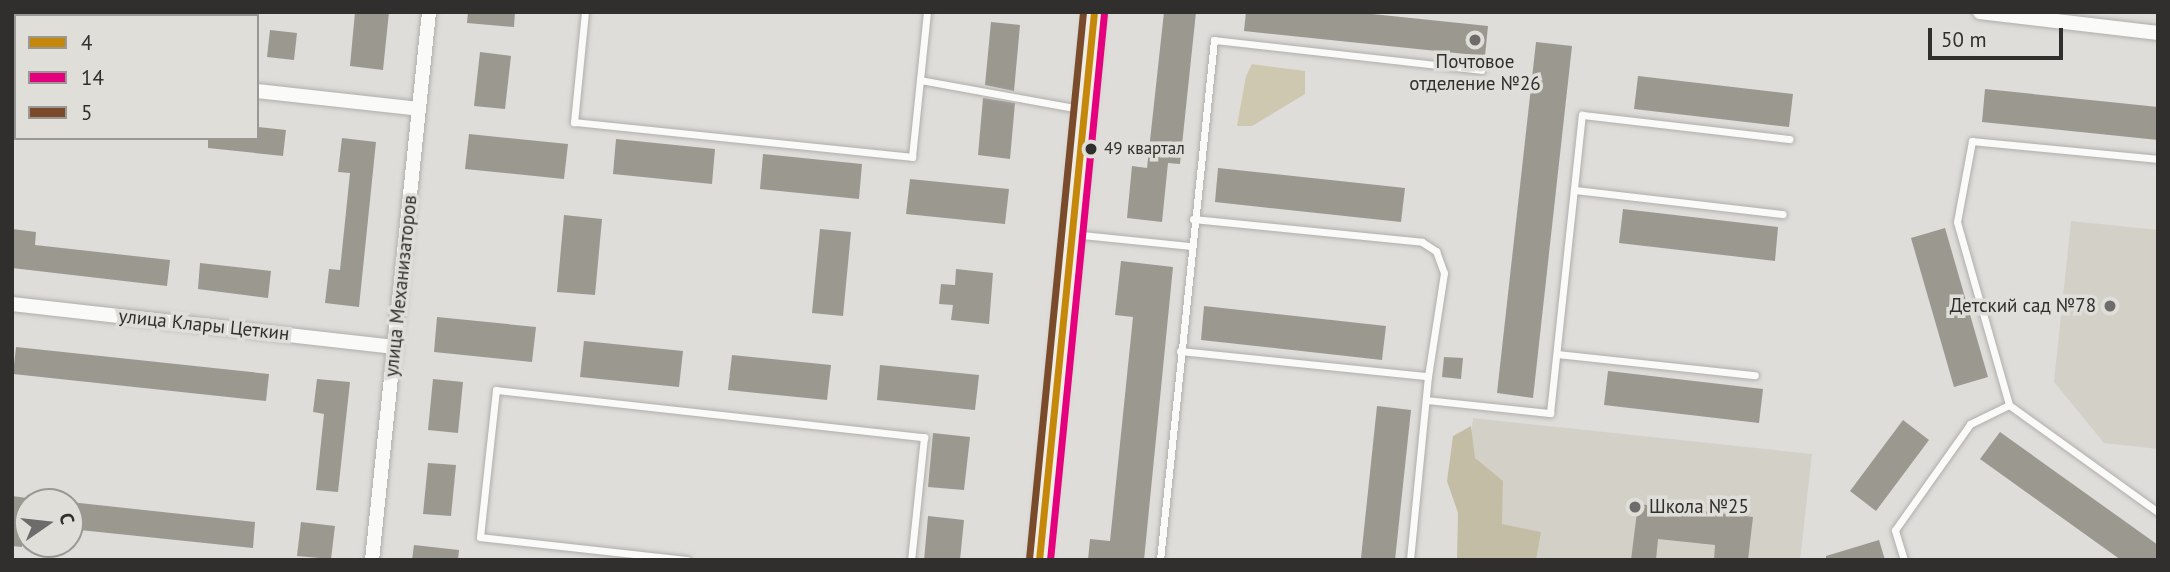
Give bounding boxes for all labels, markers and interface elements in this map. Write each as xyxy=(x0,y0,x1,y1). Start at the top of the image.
legend xyxy=(14,14,259,140)
scale bar xyxy=(1932,14,2067,58)
text: 50 m xyxy=(1941,26,1987,53)
text: 4 xyxy=(81,29,92,56)
marker: Почтовое отделение №26 xyxy=(1467,32,1483,48)
place label: Почтовое отделение №26 xyxy=(1409,51,1541,95)
text: 14 xyxy=(81,64,104,91)
text: 5 xyxy=(81,99,92,126)
place label: 49 квартал xyxy=(1104,139,1185,159)
marker: 49 квартал xyxy=(1084,142,1098,156)
street label: улица Механизаторов xyxy=(380,194,422,378)
place label: Детский сад №78 xyxy=(1950,295,2096,317)
marker: Детский сад №78 xyxy=(2102,298,2118,314)
street label: улица Клары Цеткин xyxy=(118,305,290,345)
north arrow xyxy=(14,488,84,558)
place label: Школа №25 xyxy=(1649,496,1749,518)
marker: Школа №25 xyxy=(1627,499,1643,515)
text: С xyxy=(55,510,80,526)

